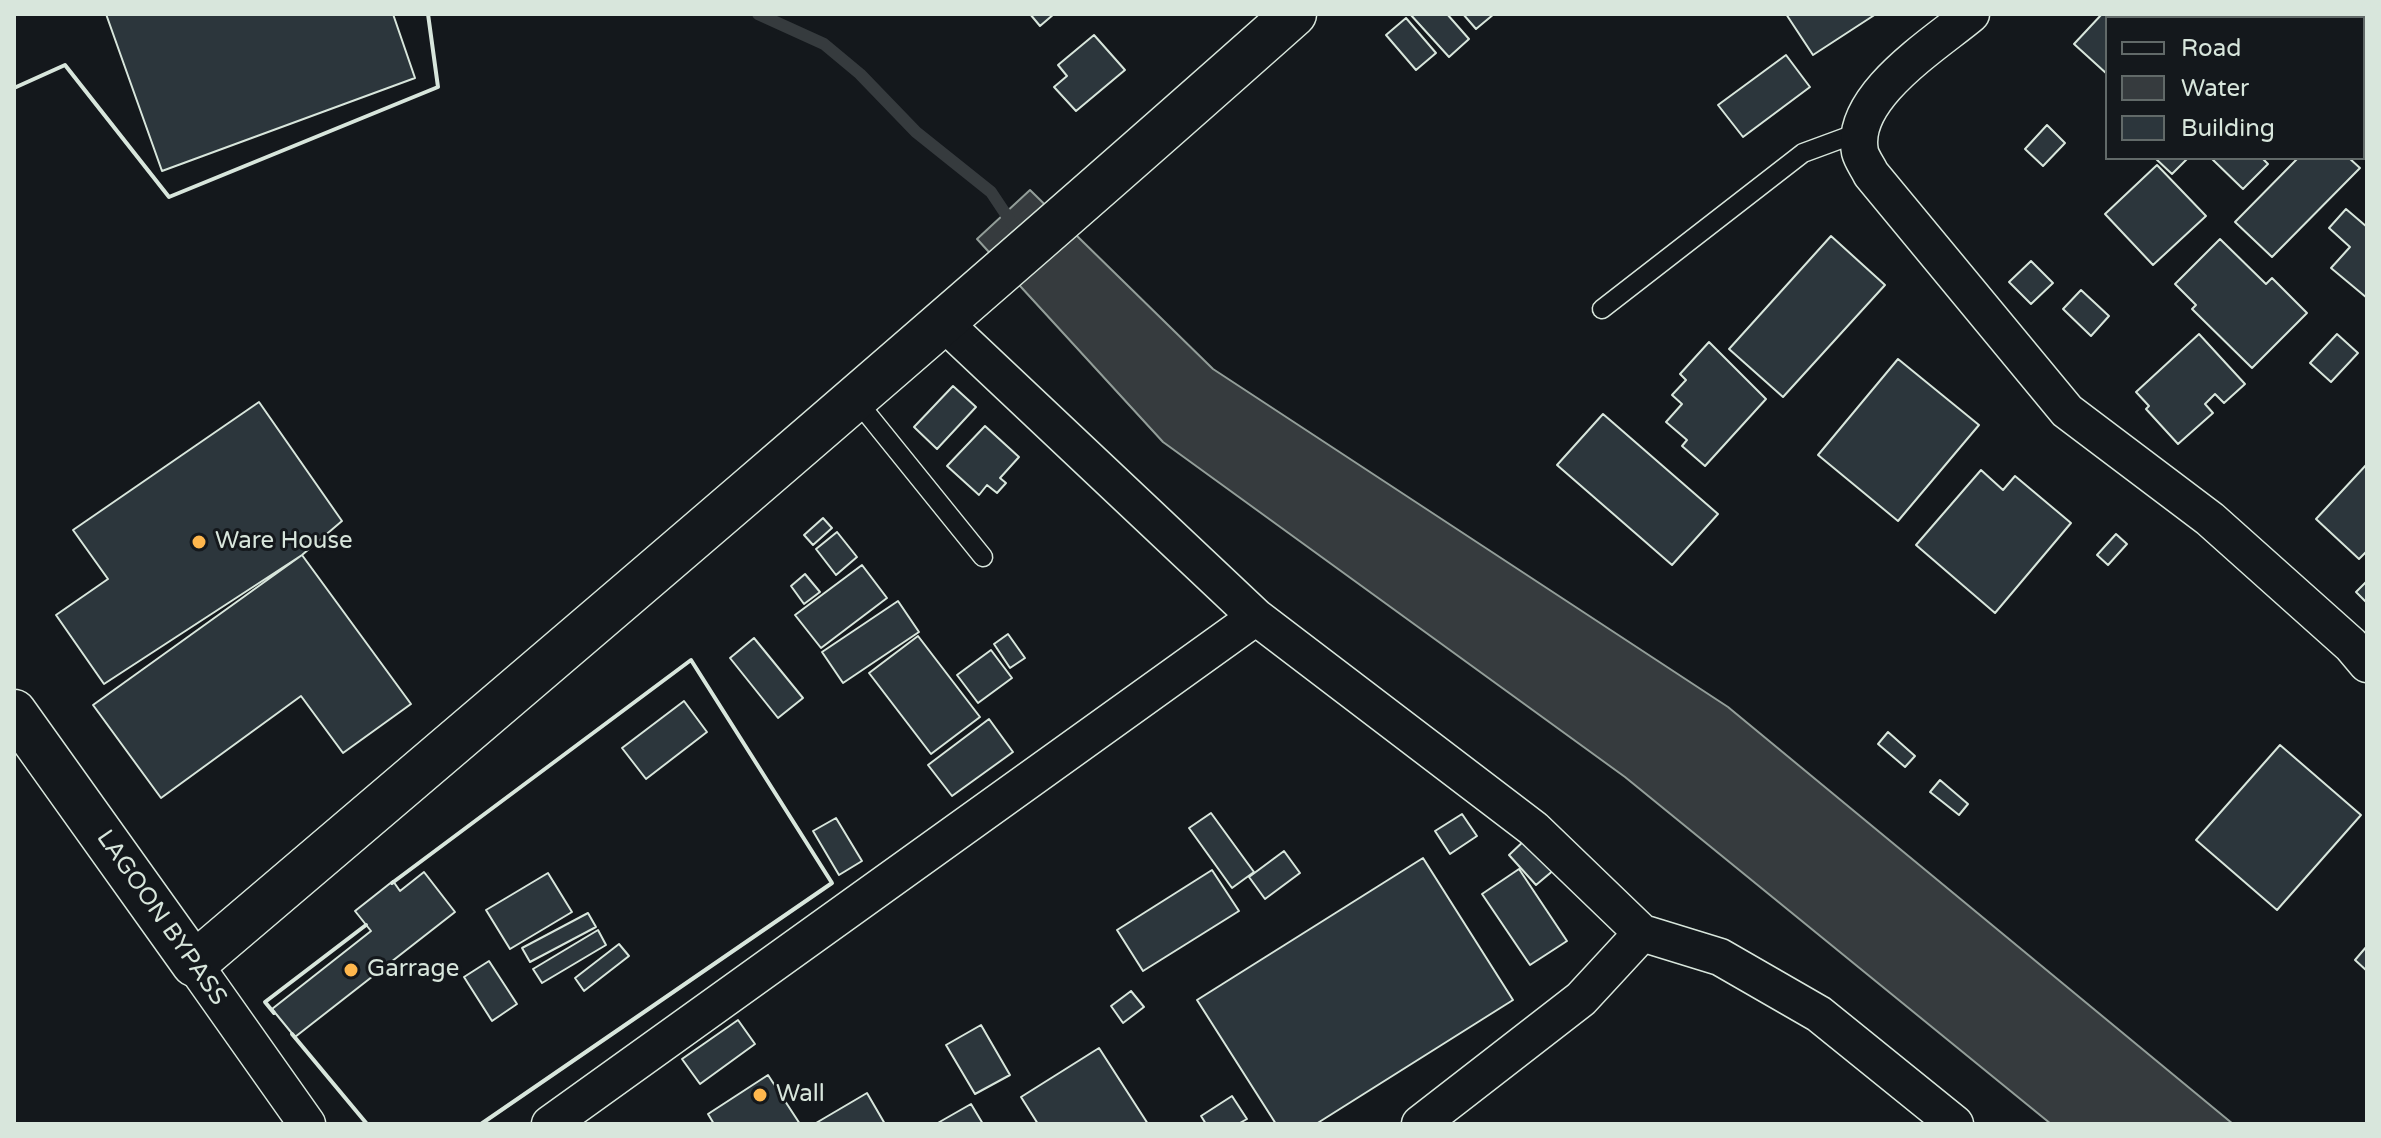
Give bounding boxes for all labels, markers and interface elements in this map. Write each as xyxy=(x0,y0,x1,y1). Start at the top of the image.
legend xyxy=(2105,16,2365,160)
text: Road xyxy=(2181,34,2241,63)
text: Water xyxy=(2181,74,2249,103)
text: Building xyxy=(2181,114,2275,143)
place label: Ware House xyxy=(215,528,353,556)
marker: Ware House xyxy=(190,533,208,551)
street label: LAGOON BYPASS xyxy=(90,825,232,1011)
place label: Garrage xyxy=(367,956,459,984)
marker: Garrage xyxy=(342,961,360,979)
place label: Wall xyxy=(776,1081,825,1109)
marker: Wall xyxy=(751,1086,769,1104)

